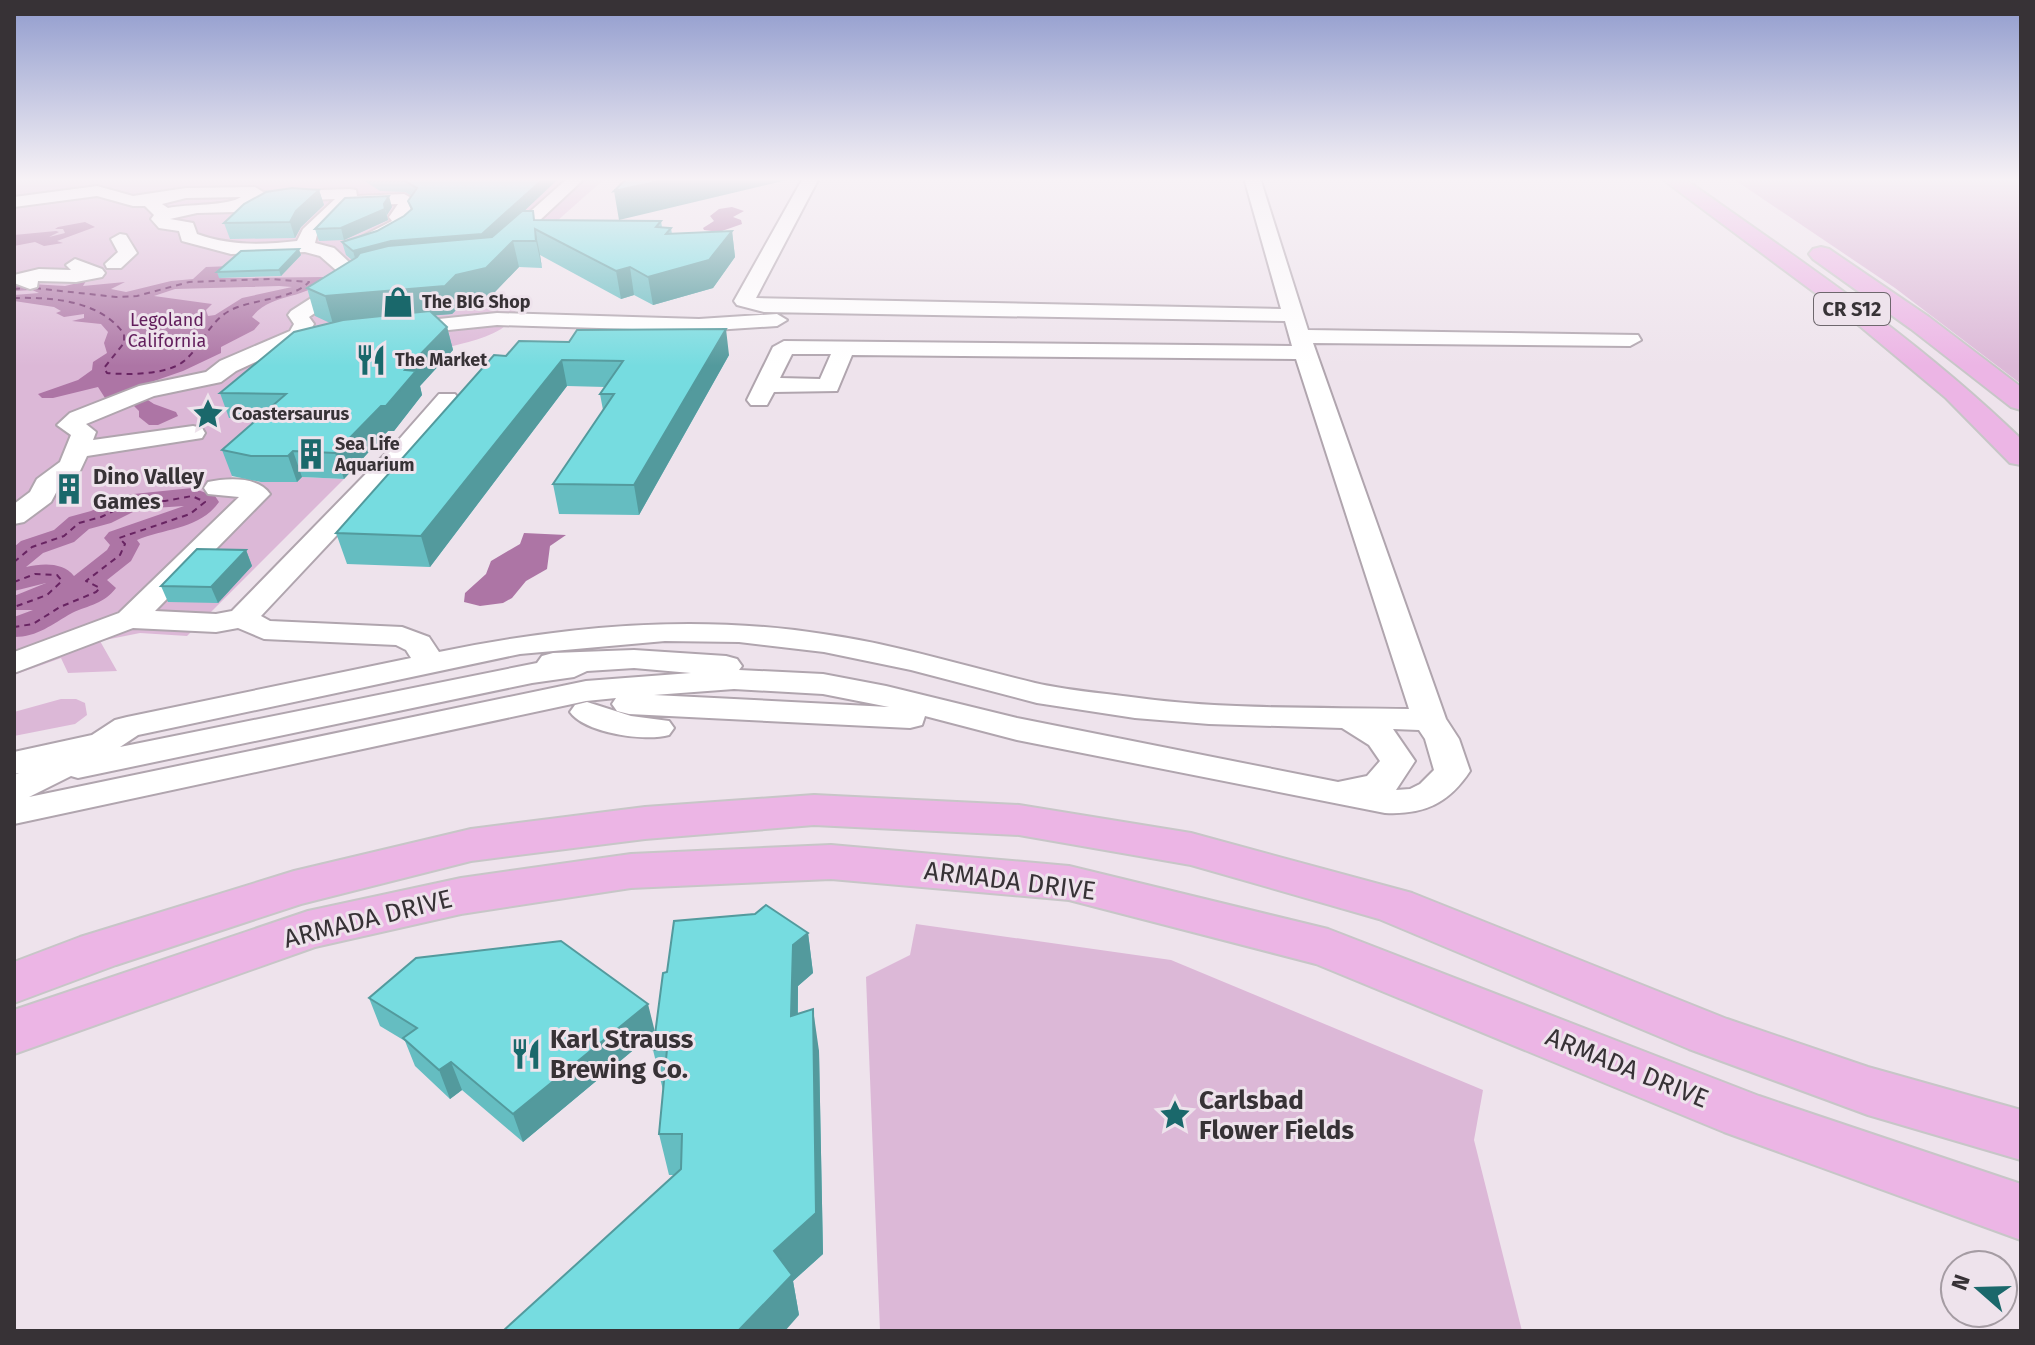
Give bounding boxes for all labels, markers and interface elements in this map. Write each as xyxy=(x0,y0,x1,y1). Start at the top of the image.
shop icon: The BIG Shop xyxy=(381,285,415,319)
place label: The BIG Shop xyxy=(422,291,531,313)
road number: CR S12 xyxy=(1814,293,1890,325)
park label: Legoland California xyxy=(128,309,206,352)
restaurant icon: The Market xyxy=(354,343,388,377)
place label: The Market xyxy=(395,349,488,371)
place icon: Coastersaurus xyxy=(191,397,225,431)
place label: Coastersaurus xyxy=(232,403,349,425)
place label: Sea Life Aquarium xyxy=(334,433,414,476)
building icon: Sea Life Aquarium xyxy=(294,437,328,471)
place label: Dino Valley Games xyxy=(93,463,205,515)
building icon: Dino Valley Games xyxy=(52,472,86,506)
street label: ARMADA DRIVE xyxy=(922,855,1098,907)
street label: ARMADA DRIVE xyxy=(281,883,455,955)
street label: ARMADA DRIVE xyxy=(1541,1021,1713,1115)
place label: Karl Strauss Brewing Co. xyxy=(550,1024,694,1085)
restaurant icon: Karl Strauss Brewing Co. xyxy=(509,1037,543,1071)
place label: Carlsbad Flower Fields xyxy=(1199,1085,1354,1146)
place icon: Carlsbad Flower Fields xyxy=(1158,1098,1192,1132)
north arrow xyxy=(1939,1249,2019,1329)
text: N xyxy=(1945,1271,1976,1294)

